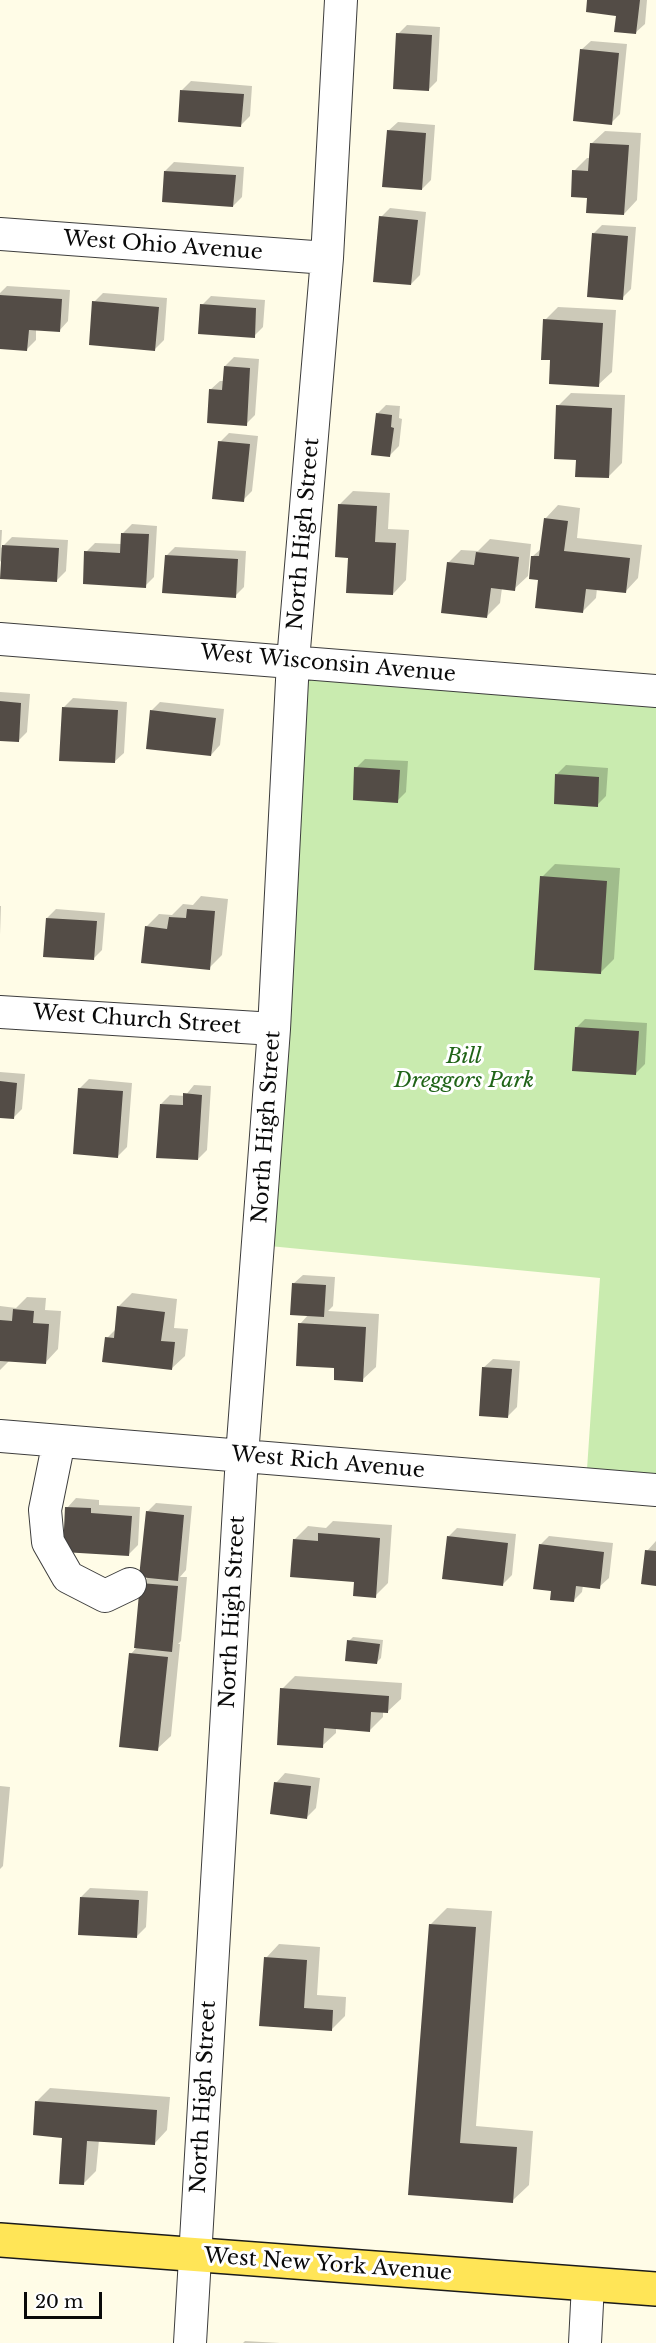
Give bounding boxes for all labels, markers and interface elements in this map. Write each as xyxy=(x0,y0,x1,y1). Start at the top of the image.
street label: West Ohio Avenue xyxy=(63,226,263,266)
street label: North High Street xyxy=(283,437,325,631)
street label: West Wisconsin Avenue xyxy=(199,640,457,688)
street label: West Church Street xyxy=(32,1000,242,1040)
street label: North High Street xyxy=(248,1030,286,1224)
park label: Bill Dreggors Park xyxy=(394,1044,534,1094)
street label: West Rich Avenue xyxy=(230,1442,426,1484)
street label: North High Street xyxy=(215,1515,251,1709)
street label: North High Street xyxy=(186,2000,222,2194)
street label: West New York Avenue xyxy=(203,2244,453,2286)
scale bar xyxy=(27,2280,105,2318)
text: 20 m xyxy=(35,2291,83,2313)

